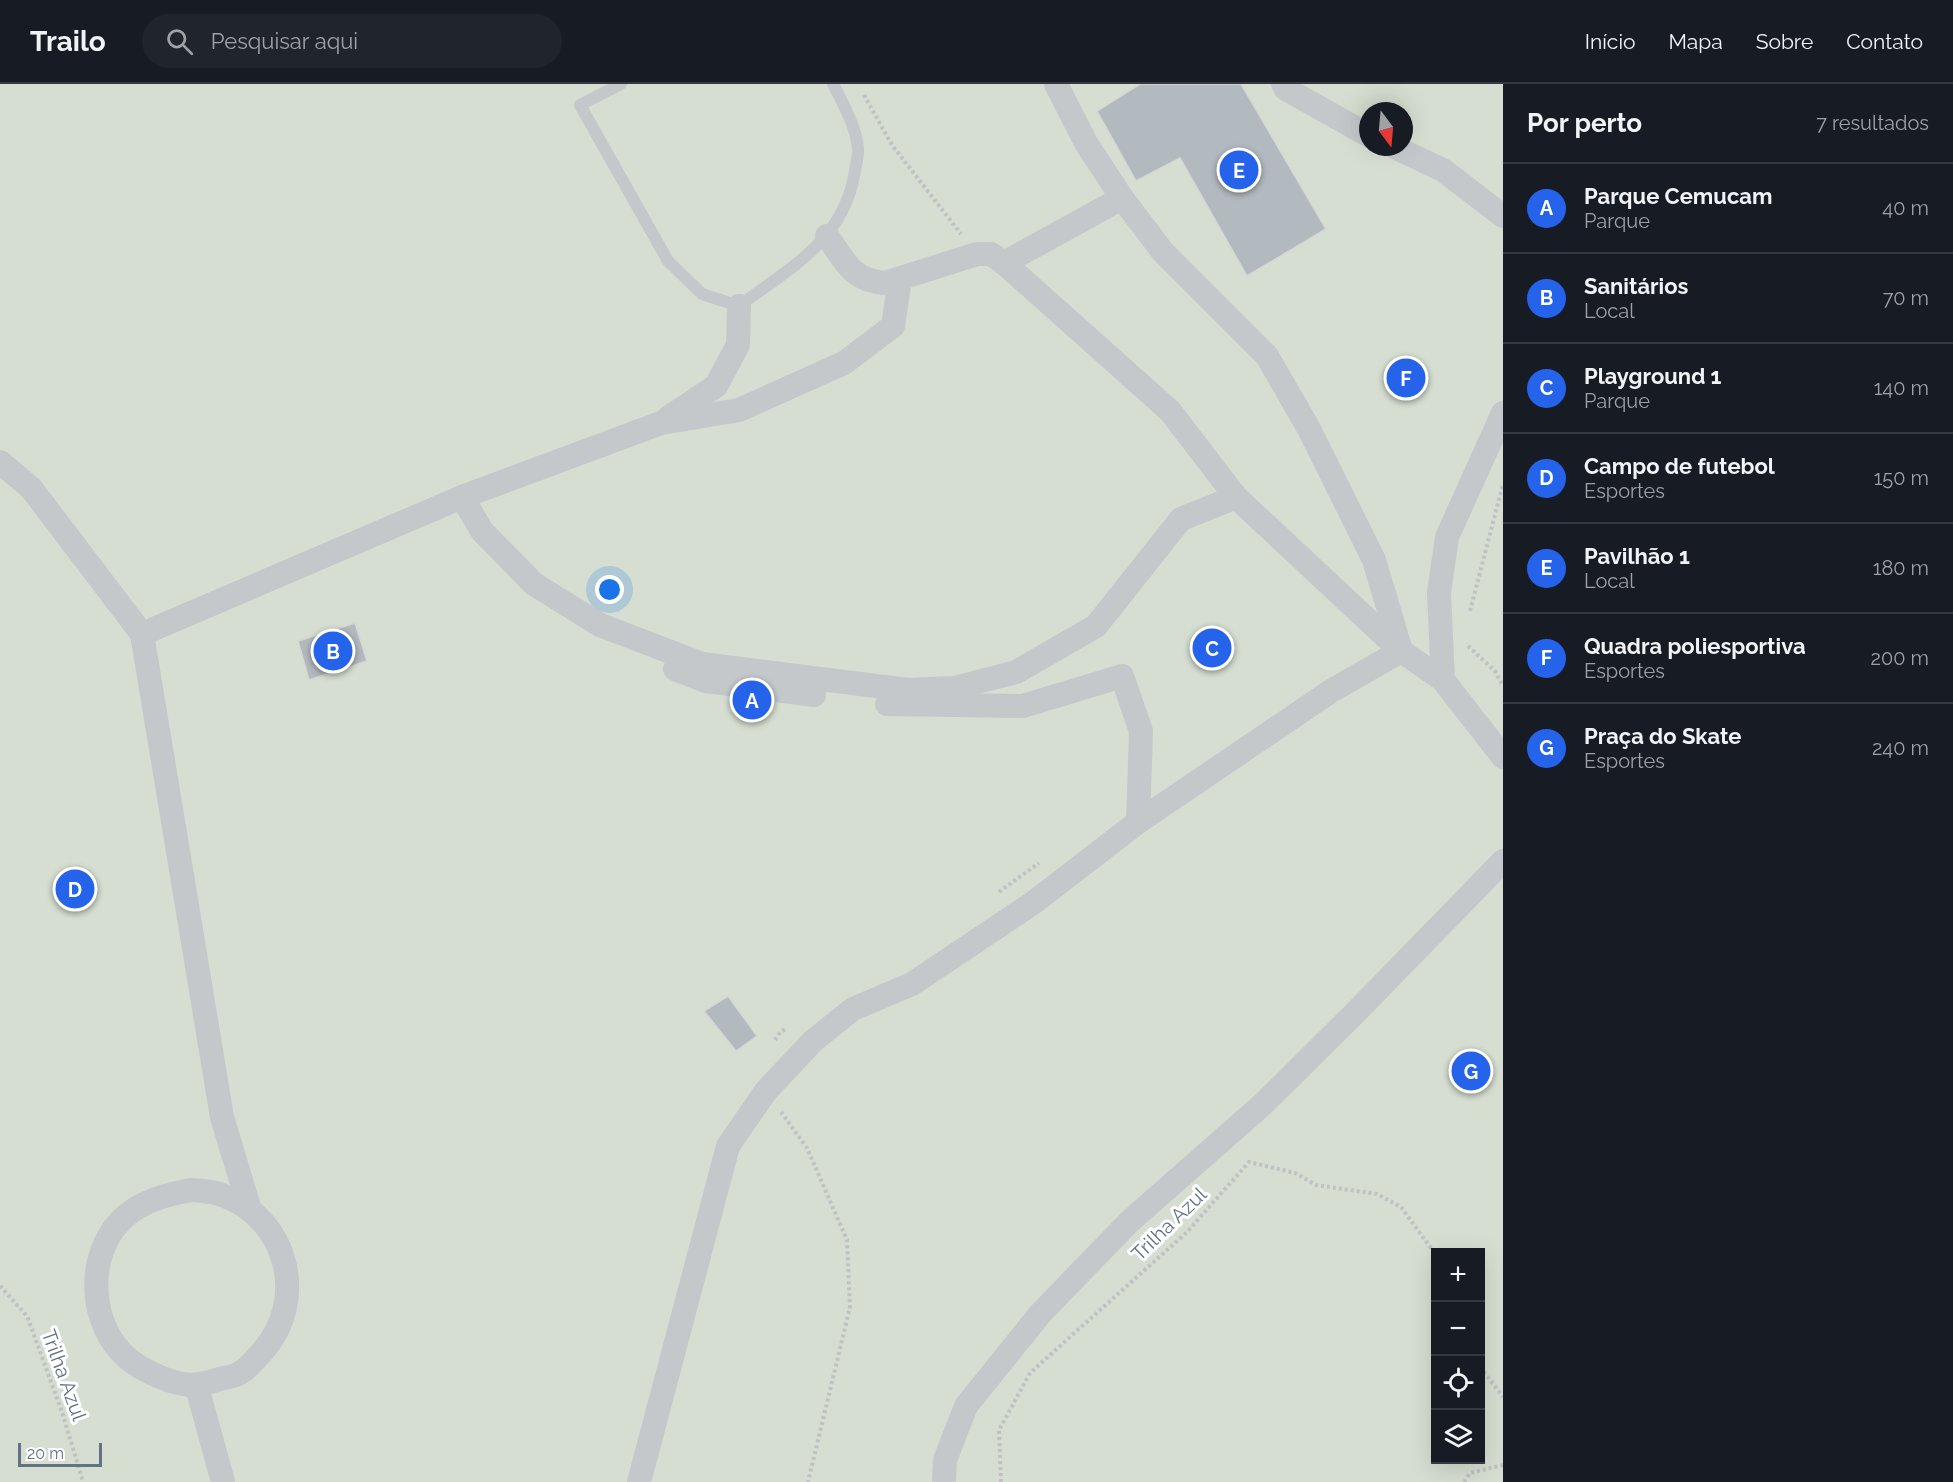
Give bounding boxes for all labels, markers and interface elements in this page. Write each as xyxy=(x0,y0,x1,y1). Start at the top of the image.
search box xyxy=(142,14,562,68)
text: Trailo xyxy=(30,25,106,58)
icon: search xyxy=(163,25,196,58)
text: Pesquisar aqui xyxy=(211,28,358,54)
text: Início xyxy=(1585,29,1635,54)
text: Mapa xyxy=(1668,29,1723,54)
text: Sobre xyxy=(1756,29,1813,54)
text: Contato xyxy=(1846,29,1923,54)
north arrow xyxy=(1359,102,1413,156)
text: Por perto xyxy=(1527,108,1642,138)
text: 7 resultados xyxy=(1816,111,1929,135)
pin: E xyxy=(1220,148,1258,193)
text: Parque Cemucam xyxy=(1584,183,1772,209)
text: A xyxy=(1540,196,1553,220)
text: 40 m xyxy=(1882,196,1929,220)
text: Parque xyxy=(1584,209,1650,233)
text: Sanitários xyxy=(1584,273,1688,299)
text: B xyxy=(1540,286,1553,310)
text: 70 m xyxy=(1883,286,1929,310)
text: Local xyxy=(1584,299,1635,323)
pin: F xyxy=(1386,356,1426,400)
text: Playground 1 xyxy=(1584,363,1721,389)
text: C xyxy=(1540,376,1553,400)
text: 140 m xyxy=(1874,376,1929,400)
text: Parque xyxy=(1584,389,1650,413)
text: Campo de futebol xyxy=(1584,453,1775,479)
text: D xyxy=(1539,466,1554,490)
text: 150 m xyxy=(1874,466,1929,490)
text: Esportes xyxy=(1584,479,1665,503)
text: Pavilhão 1 xyxy=(1584,543,1690,569)
text: E xyxy=(1540,556,1553,580)
text: 180 m xyxy=(1873,556,1929,580)
text: Local xyxy=(1584,569,1635,593)
your location xyxy=(595,575,624,604)
pin: C xyxy=(1192,626,1232,670)
pin: B xyxy=(314,628,352,674)
text: Quadra poliesportiva xyxy=(1584,633,1806,659)
text: F xyxy=(1541,646,1552,670)
text: 200 m xyxy=(1871,646,1929,670)
text: Esportes xyxy=(1584,659,1665,683)
pin: A xyxy=(732,678,771,722)
text: Praça do Skate xyxy=(1584,723,1742,749)
text: G xyxy=(1539,736,1554,760)
text: 240 m xyxy=(1872,736,1929,760)
text: Esportes xyxy=(1584,749,1665,773)
pin: D xyxy=(56,866,94,912)
pin: G xyxy=(1452,1048,1490,1094)
street label: Trilha Azul xyxy=(1127,1182,1212,1266)
map controls xyxy=(1431,1248,1485,1464)
button: + xyxy=(1431,1248,1485,1302)
button: − xyxy=(1431,1302,1485,1356)
street label: Trilha Azul xyxy=(36,1326,92,1424)
button: locate xyxy=(1431,1356,1485,1410)
button: layers xyxy=(1431,1410,1485,1464)
scale bar xyxy=(18,1440,102,1468)
text: 20 m xyxy=(27,1444,64,1463)

